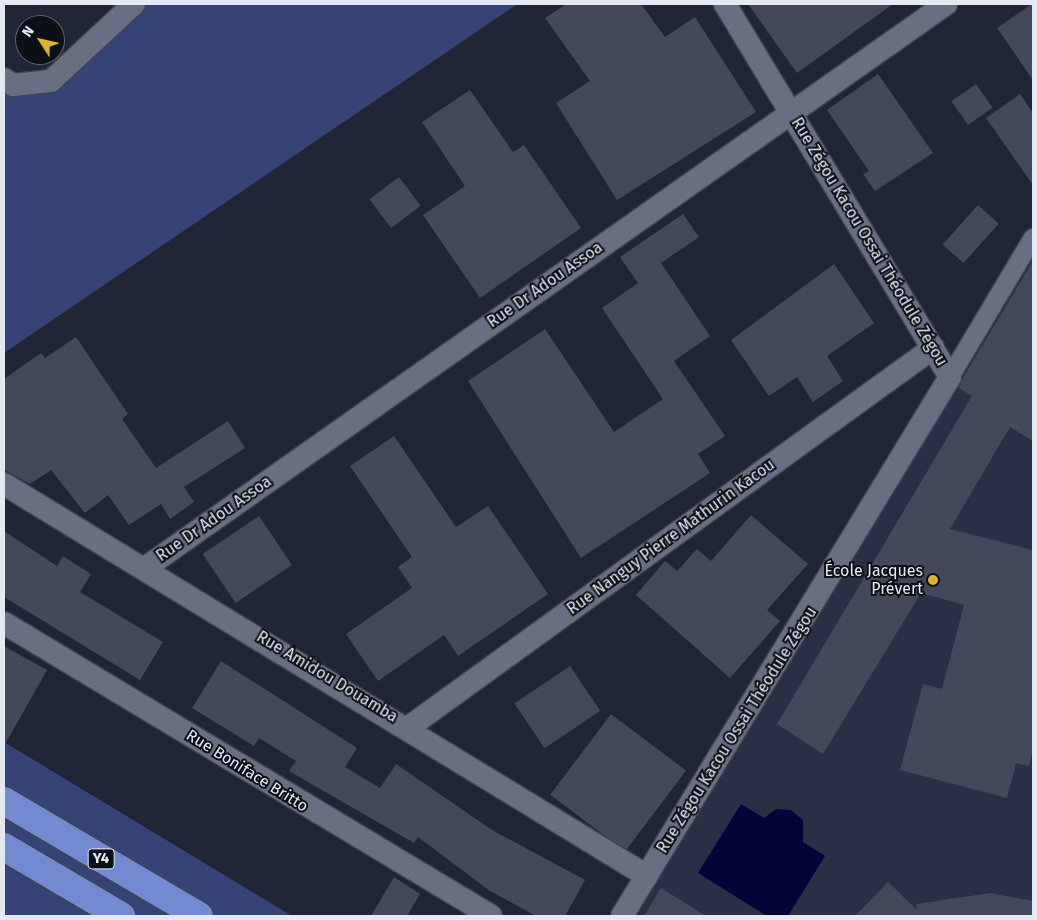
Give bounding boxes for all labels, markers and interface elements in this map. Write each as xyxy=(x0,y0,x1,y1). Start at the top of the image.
north arrow xyxy=(15,15,65,65)
text: N xyxy=(18,23,38,40)
street label: Rue Zégou Kacou Ossai Théodule Zégou xyxy=(787,114,951,370)
street label: Rue Dr Adou Assoa xyxy=(484,238,606,332)
street label: Rue Nanguy Pierre Mathurin Kacou xyxy=(563,455,779,619)
street label: Rue Dr Adou Assoa xyxy=(153,472,275,566)
place label: École Jacques Prévert xyxy=(825,561,923,599)
marker: École Jacques Prévert xyxy=(927,574,939,586)
street label: Rue Zégou Kacou Ossai Théodule Zégou xyxy=(653,603,821,857)
street label: Rue Amidou Douamba xyxy=(253,627,401,727)
street label: Rue Boniface Britto xyxy=(183,726,311,816)
road number: Y4 xyxy=(87,846,115,872)

